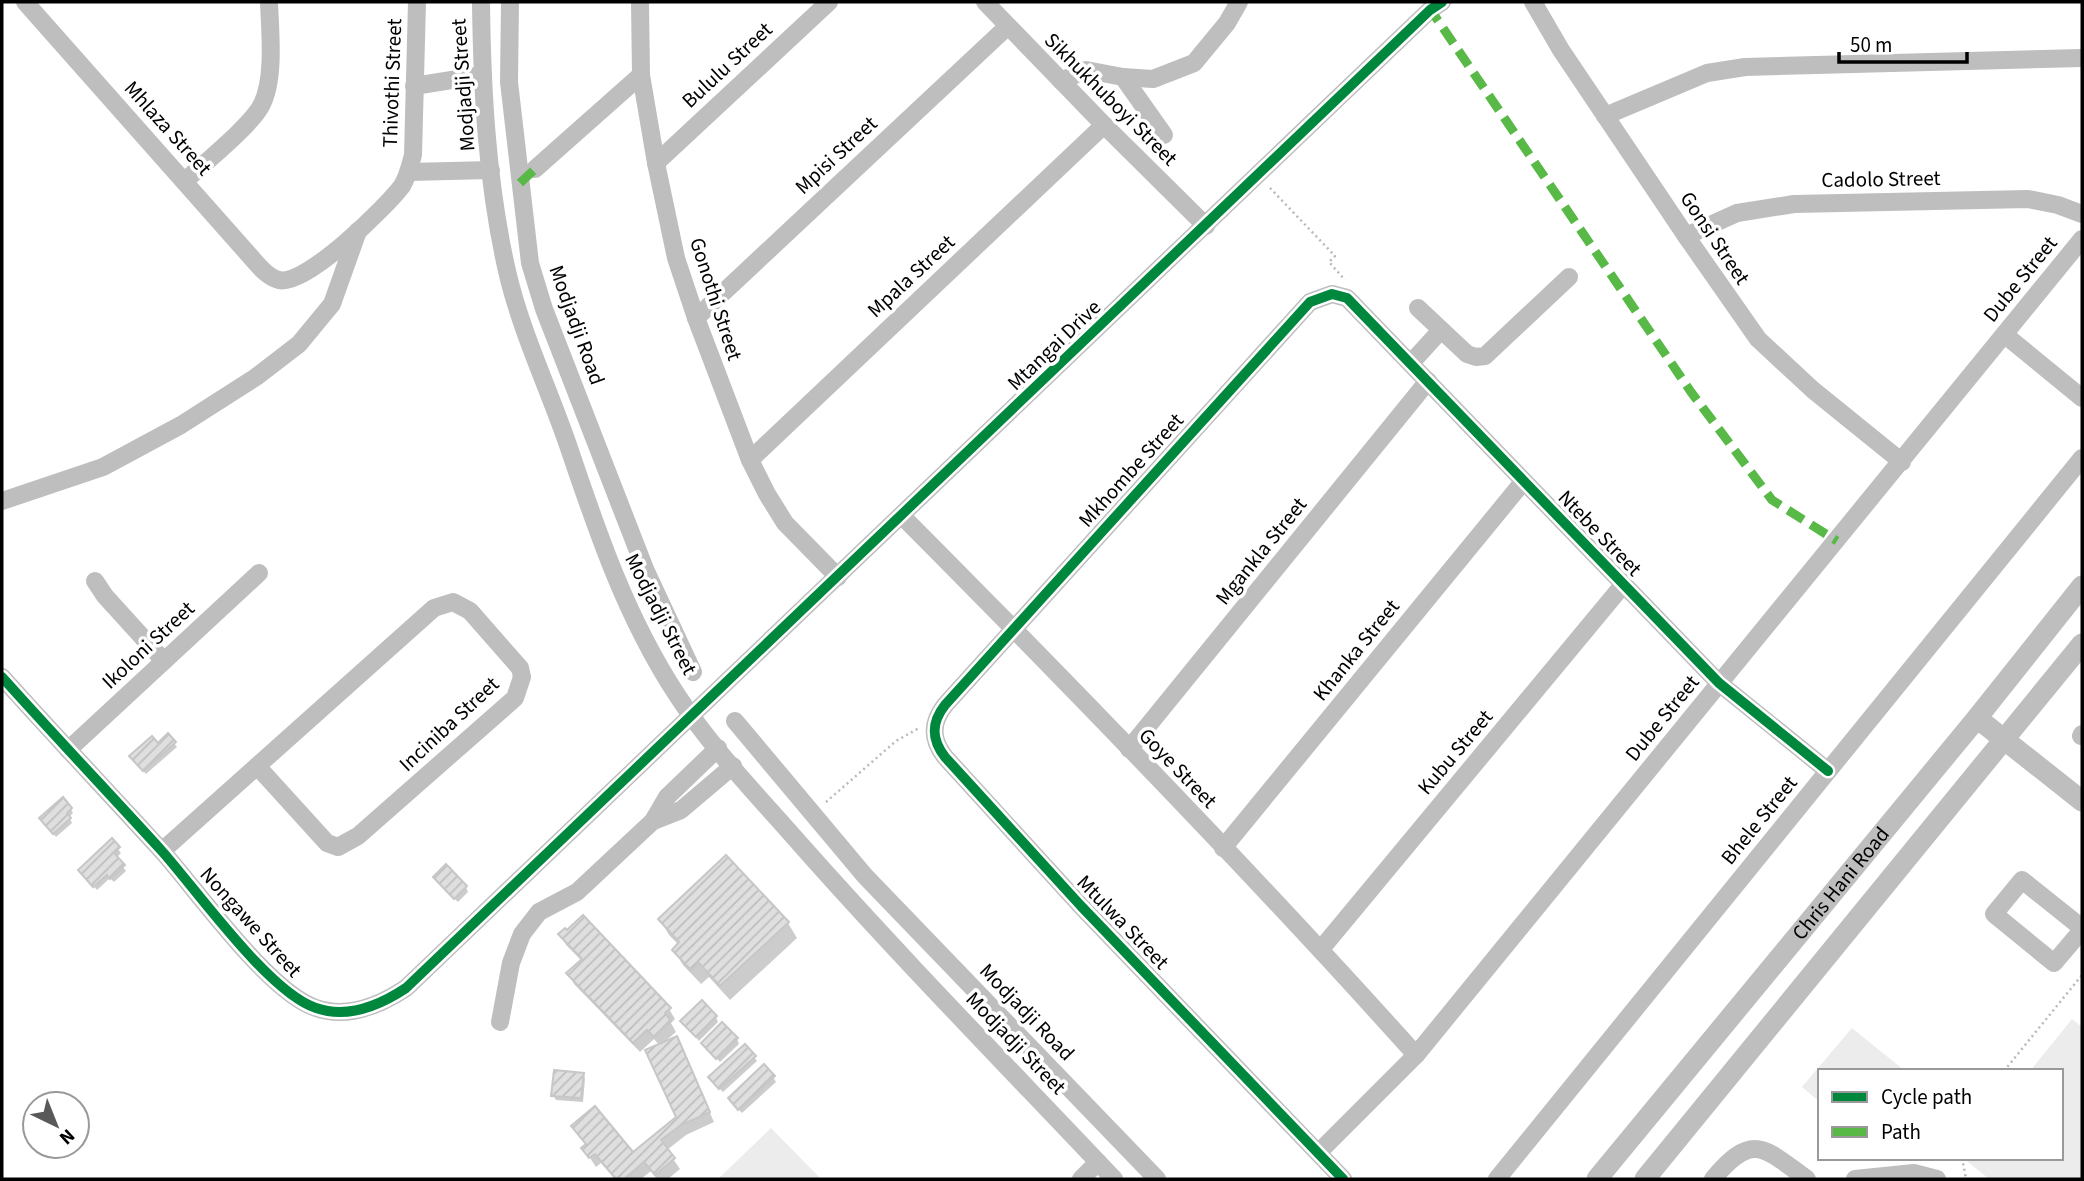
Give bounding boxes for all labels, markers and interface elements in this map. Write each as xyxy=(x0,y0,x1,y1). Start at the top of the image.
street label: Bululu Street xyxy=(675,15,779,115)
street label: Thivothi Street xyxy=(375,18,409,148)
street label: Modjadji Street xyxy=(443,18,483,152)
scale bar xyxy=(1839,21,1967,65)
street label: Sikhukhuboyi Street xyxy=(1038,26,1184,172)
text: 50 m xyxy=(1850,30,1892,60)
street label: Mhlaza Street xyxy=(117,74,219,182)
street label: Mpisi Street xyxy=(788,109,884,201)
street label: Cadolo Street xyxy=(1821,163,1941,195)
street label: Gonsi Street xyxy=(1673,185,1757,291)
street label: Mpala Street xyxy=(861,228,961,324)
street label: Dube Street xyxy=(1976,229,2064,329)
street label: Gonothi Street xyxy=(682,234,750,364)
street label: Modjadji Road xyxy=(541,261,613,389)
street label: Mtangai Drive xyxy=(1001,293,1107,397)
street label: Mkhombe Street xyxy=(1071,406,1191,534)
street label: Ntebe Street xyxy=(1551,483,1649,583)
street label: Mgankla Street xyxy=(1208,491,1314,611)
street label: Modjadji Street xyxy=(617,548,705,680)
street label: Khanka Street xyxy=(1306,593,1406,707)
street label: Ikoloni Street xyxy=(95,594,201,696)
street label: Dube Street xyxy=(1618,668,1706,768)
street label: Inciniba Street xyxy=(392,670,506,778)
street label: Kubu Street xyxy=(1410,703,1500,801)
street label: Goye Street xyxy=(1132,721,1224,815)
street label: Bhele Street xyxy=(1714,769,1804,871)
street label: Chris Hani Road xyxy=(1785,820,1896,947)
street label: Nongawe Street xyxy=(193,860,309,984)
street label: Mtulwa Street xyxy=(1070,868,1176,976)
street label: Modjadji Road xyxy=(973,956,1081,1068)
street label: Modjadji Street xyxy=(959,985,1073,1101)
legend xyxy=(1818,1069,2063,1160)
text: Cycle path xyxy=(1881,1082,1972,1112)
north arrow xyxy=(21,1090,91,1160)
text: Path xyxy=(1881,1117,1921,1147)
text: N xyxy=(53,1122,80,1151)

